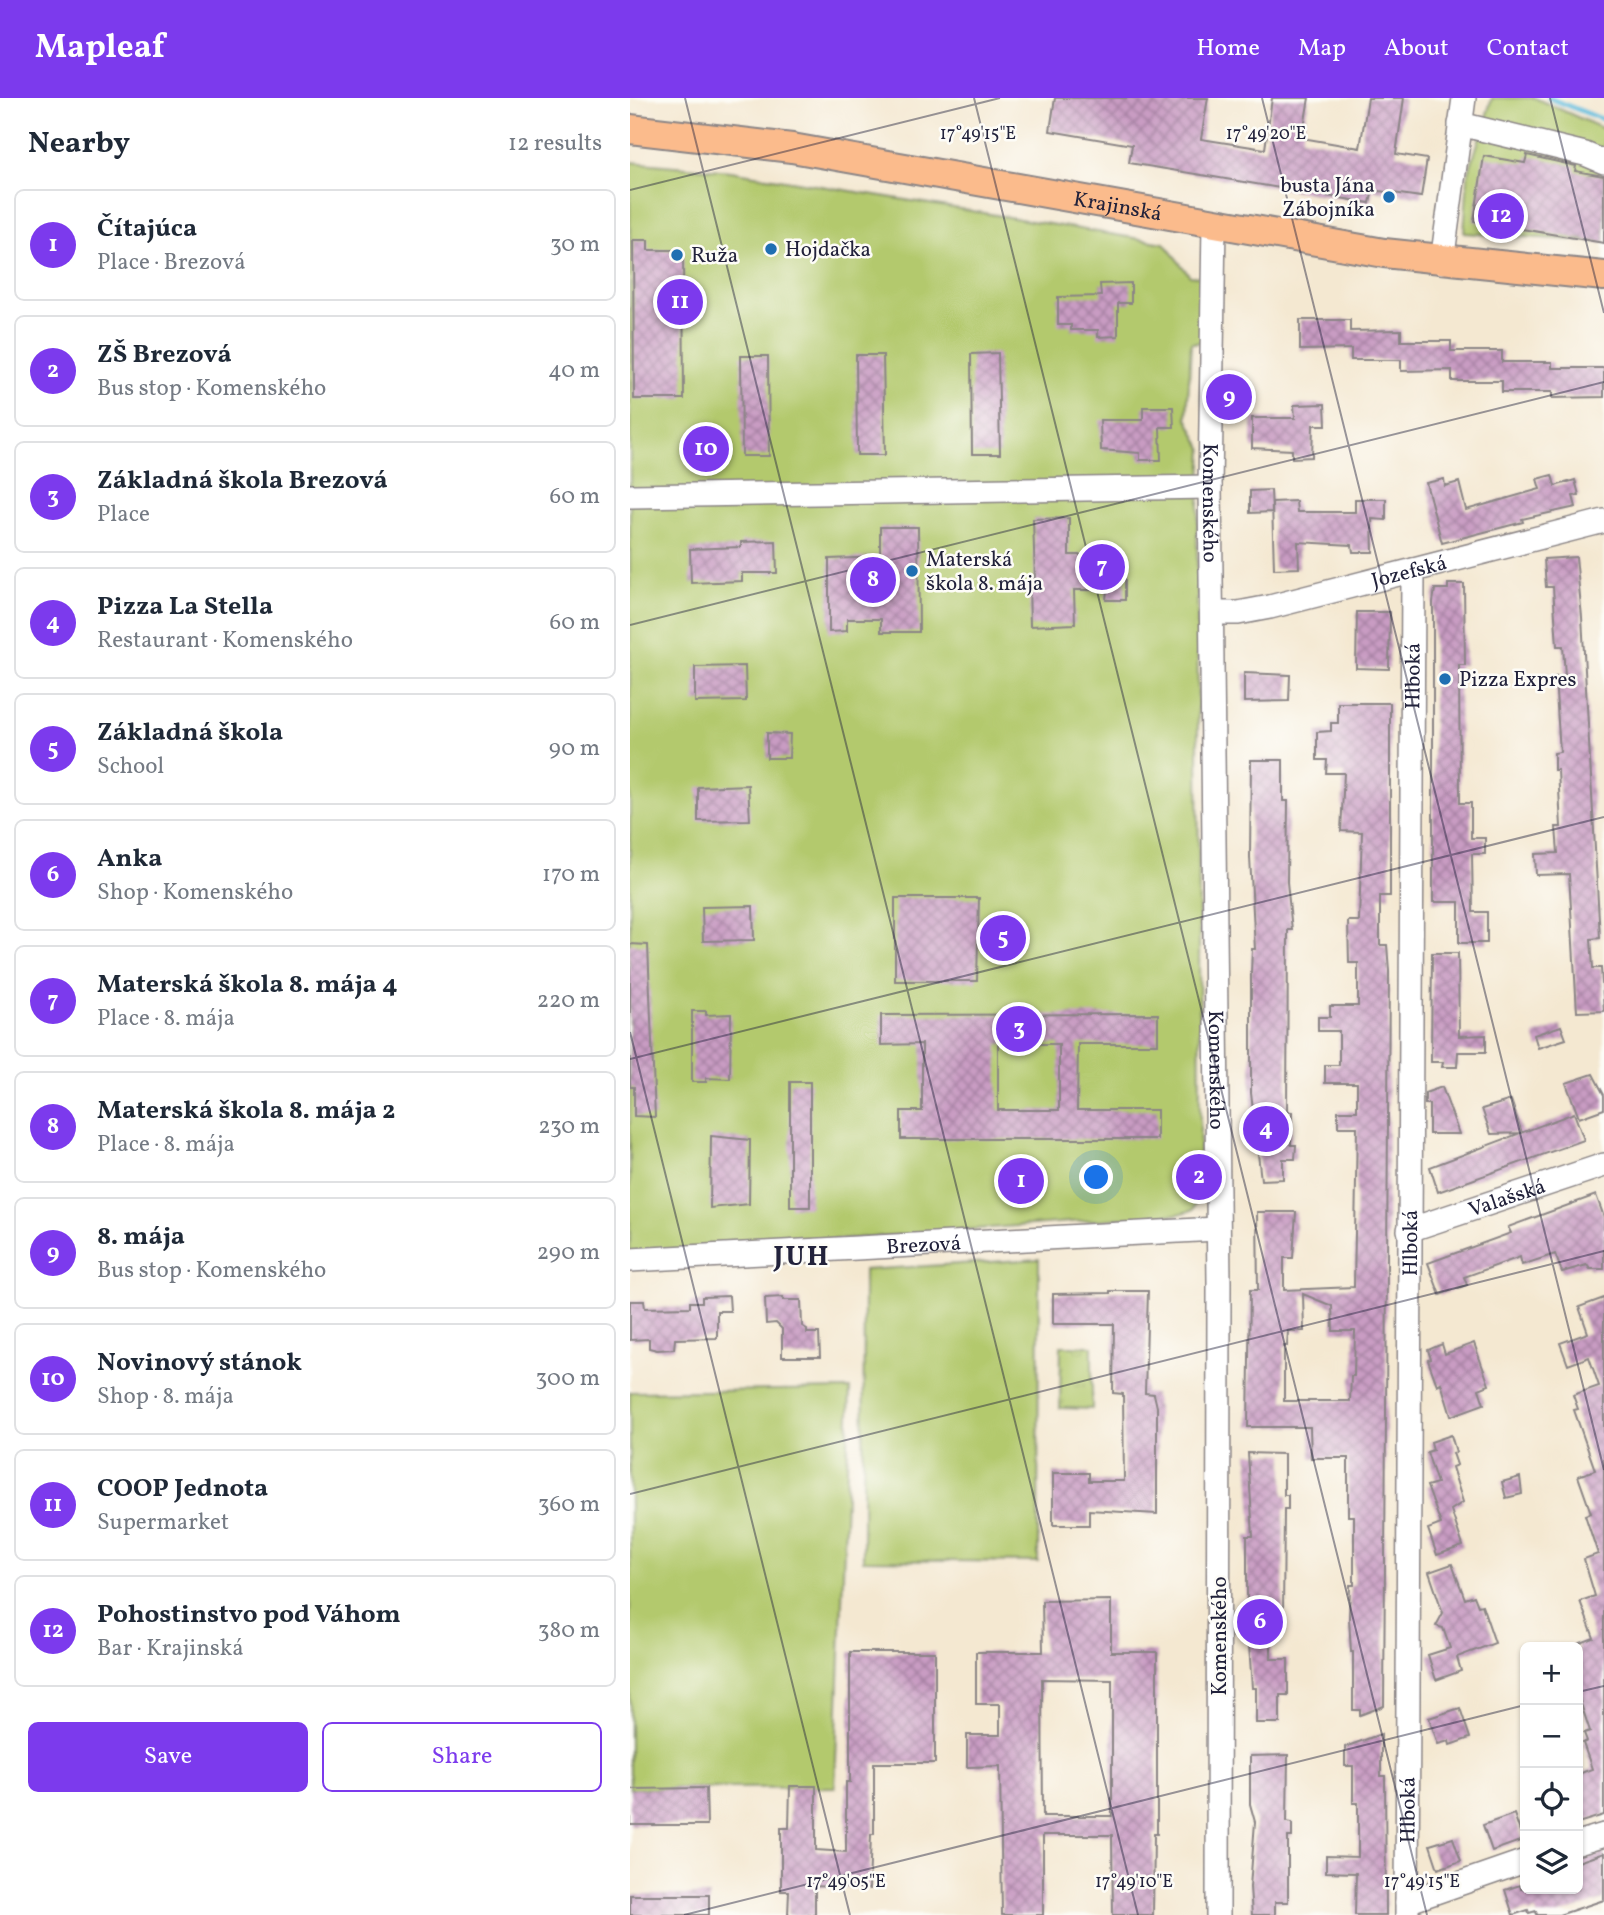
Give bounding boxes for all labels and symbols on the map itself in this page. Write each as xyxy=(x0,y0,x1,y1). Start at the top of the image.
text: 17°49'15"E xyxy=(940,122,1016,147)
text: 17°49'20"E xyxy=(1226,122,1306,147)
place label: busta Jána Zábojníka xyxy=(1280,172,1375,225)
street label: Krajinská xyxy=(1071,185,1164,229)
marker: busta Jána Zábojníka xyxy=(1381,189,1397,205)
pin: 12 xyxy=(1478,190,1524,242)
place label: Hojdačka xyxy=(785,236,871,265)
marker: Hojdačka xyxy=(763,241,779,257)
place label: Ruža xyxy=(691,242,738,271)
marker: Ruža xyxy=(669,247,685,263)
pin: 11 xyxy=(657,276,703,328)
pin: 9 xyxy=(1206,371,1252,423)
pin: 10 xyxy=(683,423,729,475)
street label: Komenského xyxy=(1194,443,1224,563)
pin: 7 xyxy=(1079,541,1125,593)
place label: Materská škola 8. mája xyxy=(926,546,1043,599)
street label: Jozefská xyxy=(1369,549,1450,596)
pin: 8 xyxy=(850,554,896,606)
marker: Materská škola 8. mája xyxy=(904,563,920,579)
street label: Hlboká xyxy=(1399,643,1429,709)
place label: Pizza Expres xyxy=(1459,666,1577,695)
marker: Pizza Expres xyxy=(1437,671,1453,687)
pin: 5 xyxy=(980,912,1026,964)
pin: 3 xyxy=(996,1003,1042,1055)
street label: Komenského xyxy=(1200,1010,1230,1130)
pin: 4 xyxy=(1243,1103,1289,1155)
pin: 2 xyxy=(1176,1151,1222,1203)
pin: 1 xyxy=(998,1155,1044,1207)
your location xyxy=(1079,1160,1113,1194)
street label: Valašská xyxy=(1465,1172,1550,1225)
street label: Hlboká xyxy=(1397,1210,1426,1276)
street label: Brezová xyxy=(885,1230,962,1262)
district label: JUH xyxy=(772,1238,831,1277)
street label: Komenského xyxy=(1206,1576,1235,1696)
pin: 6 xyxy=(1237,1596,1283,1648)
street label: Hlboká xyxy=(1394,1777,1424,1843)
text: 17°49'05"E xyxy=(806,1870,886,1895)
text: 17°49'10"E xyxy=(1095,1870,1173,1895)
text: 17°49'15"E xyxy=(1384,1870,1460,1895)

